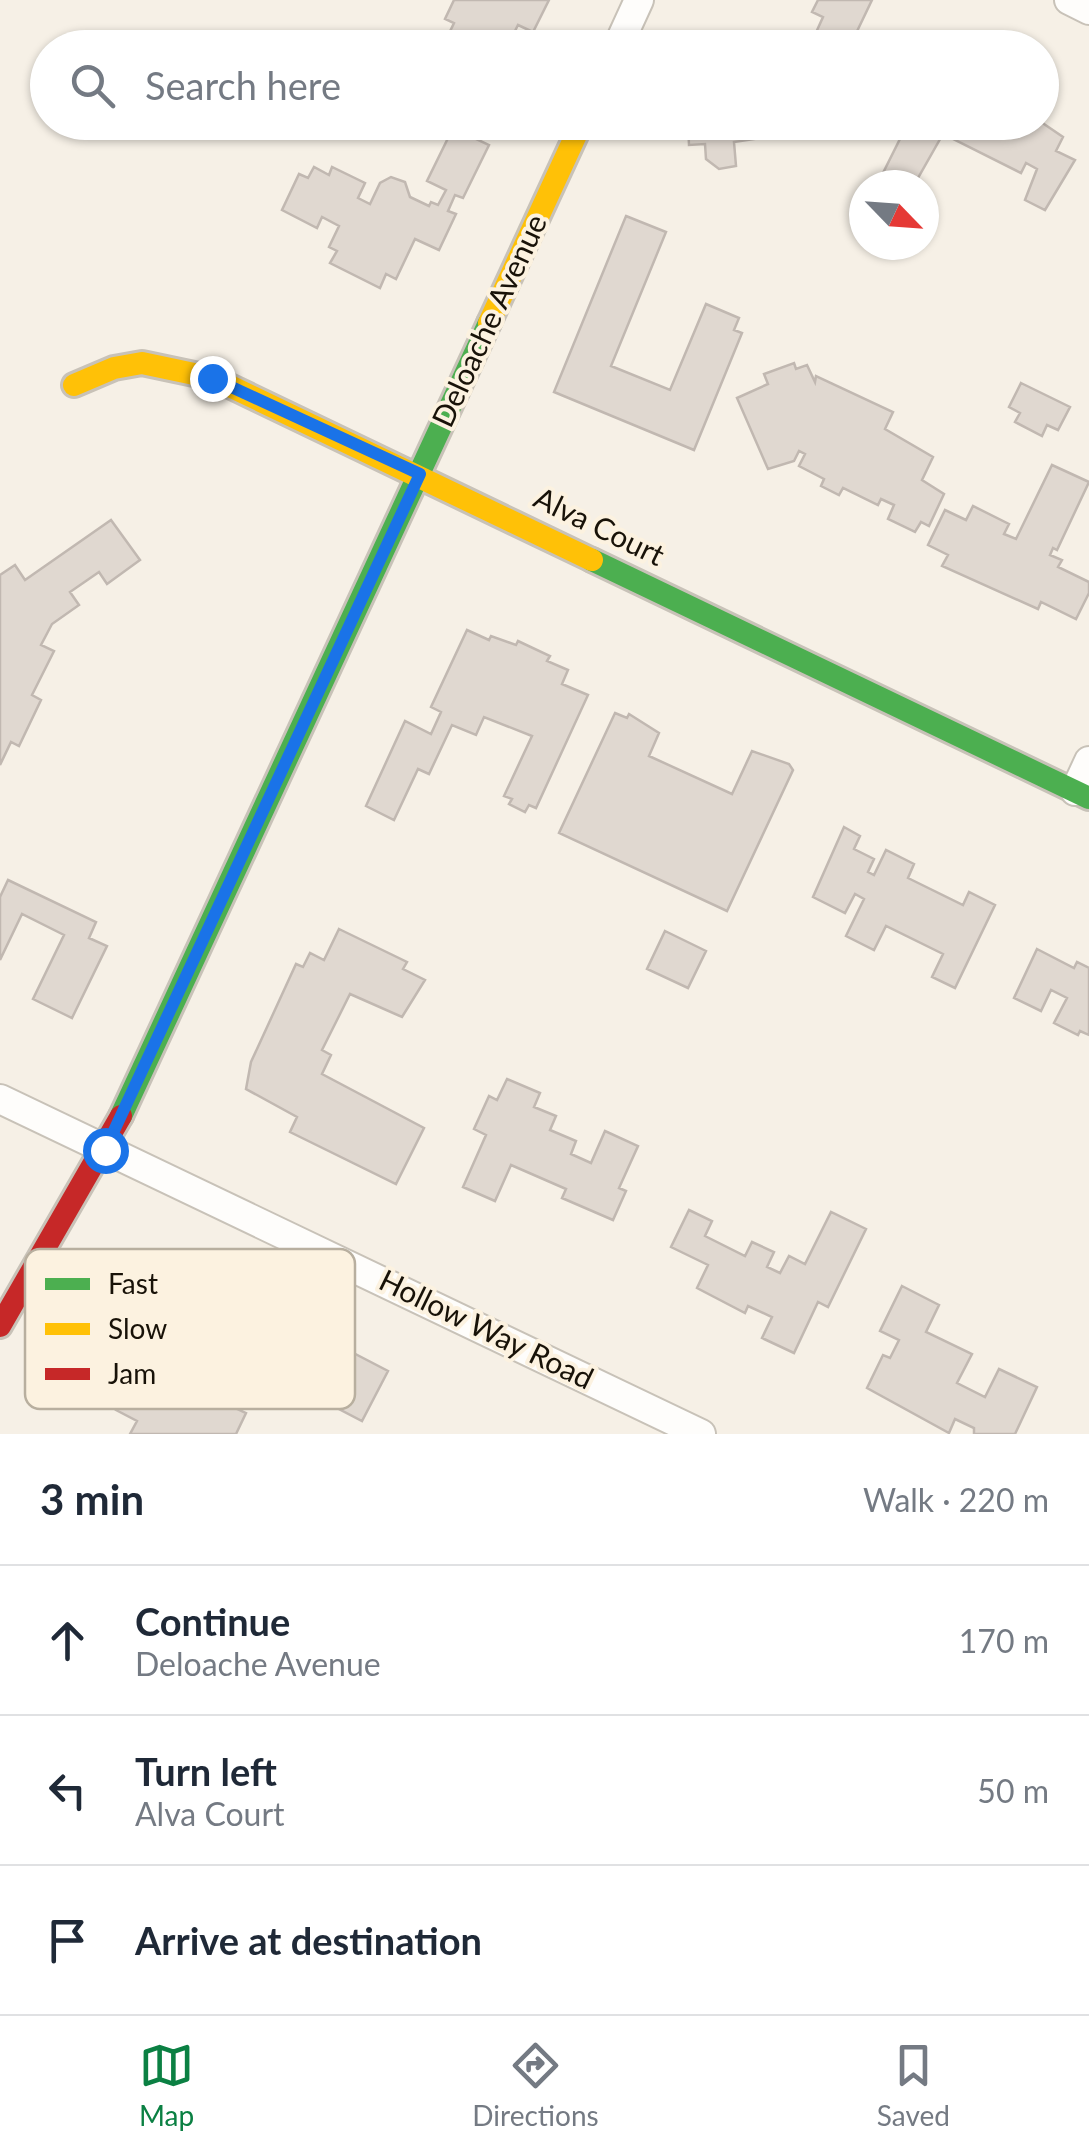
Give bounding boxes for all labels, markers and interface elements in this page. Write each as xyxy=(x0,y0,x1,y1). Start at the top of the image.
search box xyxy=(30,30,1059,140)
icon: search xyxy=(65,58,120,113)
text: Search here xyxy=(145,62,341,108)
north arrow xyxy=(849,170,939,260)
street label: Deloache Avenue xyxy=(423,208,553,432)
route end xyxy=(190,356,236,402)
street label: Alva Court xyxy=(529,478,671,572)
route start xyxy=(83,1128,129,1174)
legend xyxy=(25,1249,355,1409)
street label: Hollow Way Road xyxy=(374,1261,600,1396)
text: Fast xyxy=(108,1266,158,1300)
text: Slow xyxy=(108,1311,167,1345)
text: Jam xyxy=(108,1356,156,1390)
text: 3 min xyxy=(40,1474,144,1524)
text: Walk · 220 m xyxy=(863,1480,1049,1519)
text: Continue xyxy=(135,1598,290,1644)
icon: ahead xyxy=(40,1613,95,1668)
text: 170 m xyxy=(959,1621,1049,1660)
text: Deloache Avenue xyxy=(135,1644,381,1683)
text: Turn left xyxy=(135,1748,277,1794)
icon: left xyxy=(40,1763,95,1818)
text: 50 m xyxy=(977,1771,1049,1810)
text: Alva Court xyxy=(135,1794,285,1833)
icon: arrive xyxy=(40,1913,95,1968)
text: Arrive at destination xyxy=(135,1917,482,1963)
tab: Map xyxy=(139,2038,194,2132)
tab: Directions xyxy=(472,2038,599,2132)
tab: Saved xyxy=(877,2038,950,2132)

